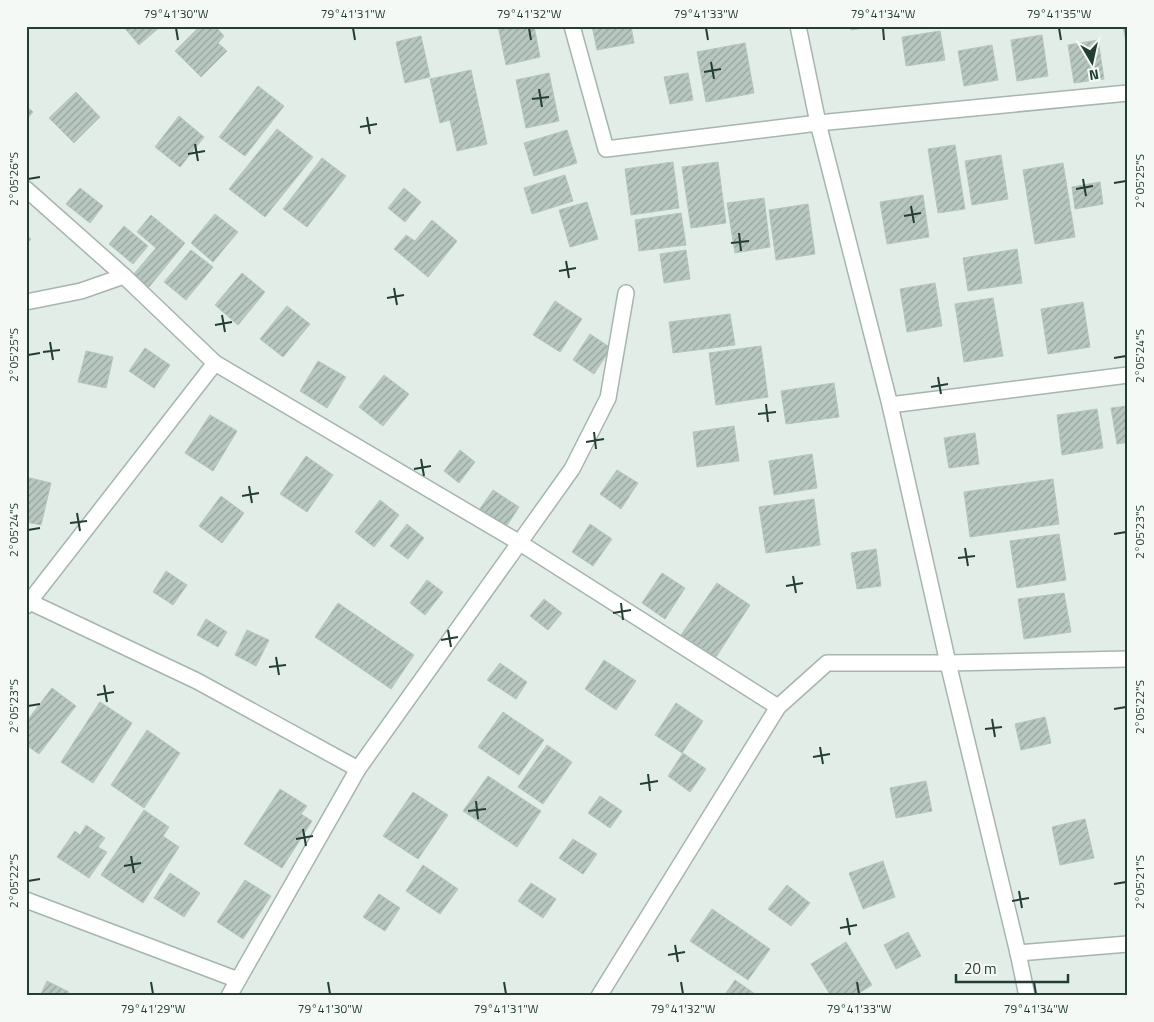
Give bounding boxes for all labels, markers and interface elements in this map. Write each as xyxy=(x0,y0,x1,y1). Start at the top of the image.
text: 79°41'30"W xyxy=(144,4,209,23)
text: 79°41'31"W xyxy=(321,4,386,23)
text: 79°41'32"W xyxy=(497,4,562,23)
text: 79°41'33"W xyxy=(674,4,739,23)
text: 79°41'34"W xyxy=(851,4,916,23)
text: 79°41'35"W xyxy=(1027,4,1092,23)
north arrow xyxy=(1066,38,1116,88)
text: N xyxy=(1088,64,1101,86)
text: 2°05'26"S xyxy=(4,152,23,206)
text: 2°05'25"S xyxy=(1130,154,1149,208)
text: 2°05'25"S xyxy=(4,328,23,382)
text: 2°05'24"S xyxy=(1130,329,1149,383)
text: 2°05'24"S xyxy=(4,503,23,557)
text: 2°05'23"S xyxy=(1130,505,1149,559)
text: 2°05'23"S xyxy=(4,679,23,733)
text: 2°05'22"S xyxy=(1130,680,1149,734)
text: 2°05'22"S xyxy=(4,854,23,908)
text: 2°05'21"S xyxy=(1130,855,1149,909)
scale bar xyxy=(956,952,1069,984)
text: 20 m xyxy=(964,957,997,980)
text: 79°41'29"W xyxy=(121,999,186,1018)
text: 79°41'30"W xyxy=(298,999,363,1018)
text: 79°41'31"W xyxy=(474,999,539,1018)
text: 79°41'32"W xyxy=(651,999,716,1018)
text: 79°41'33"W xyxy=(827,999,892,1018)
text: 79°41'34"W xyxy=(1004,999,1069,1018)

